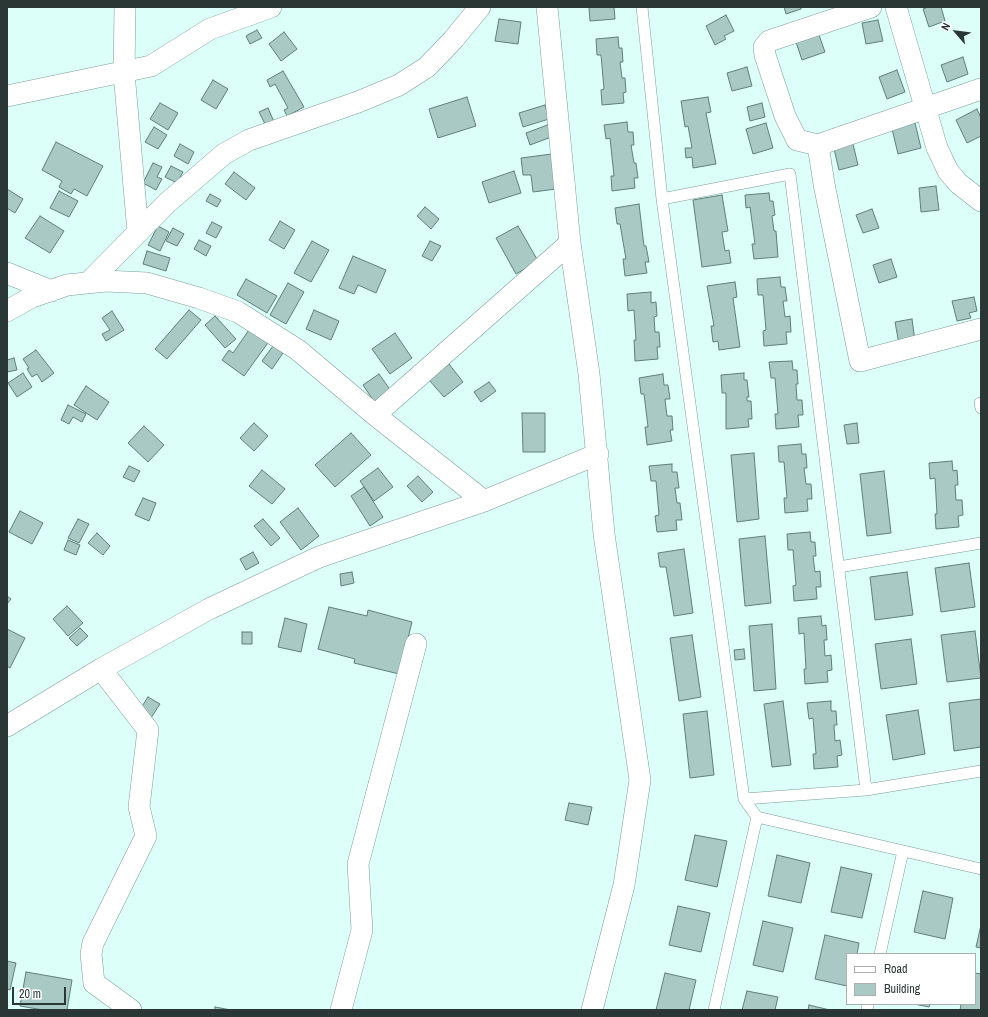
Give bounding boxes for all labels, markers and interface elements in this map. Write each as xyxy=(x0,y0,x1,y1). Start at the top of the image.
north arrow xyxy=(936,12,976,52)
text: N xyxy=(938,20,953,33)
legend xyxy=(846,953,976,1005)
text: Road xyxy=(884,961,908,977)
scale bar xyxy=(14,979,68,1005)
text: Building xyxy=(884,981,920,997)
text: 20 m xyxy=(19,986,41,1002)

